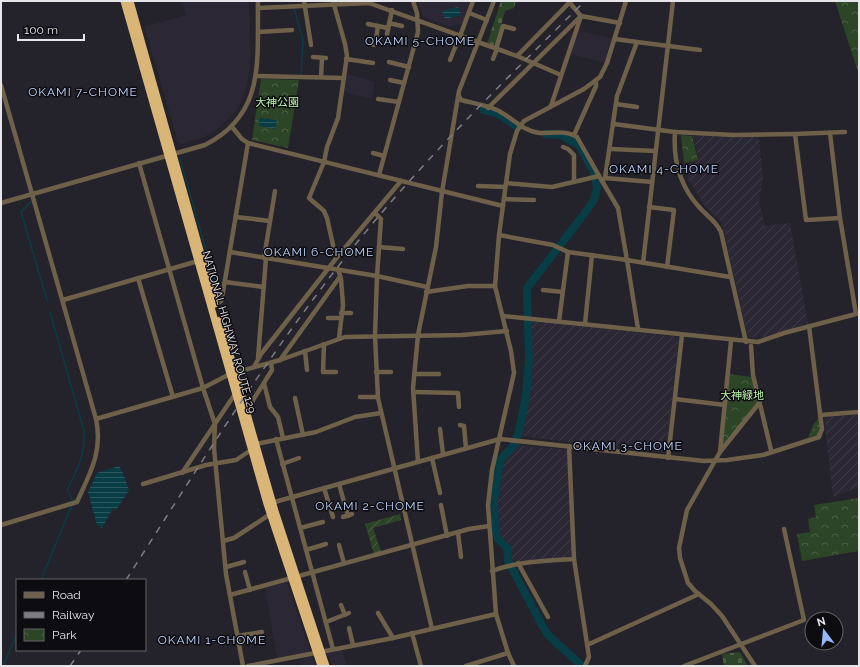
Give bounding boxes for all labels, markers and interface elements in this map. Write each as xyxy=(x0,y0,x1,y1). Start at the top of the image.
scale bar xyxy=(18,16,84,42)
text: 100 m xyxy=(24,23,58,37)
district label: OKAMI 5-CHOME xyxy=(365,34,475,48)
district label: OKAMI 7-CHOME xyxy=(28,85,138,99)
park label: 大神公園 xyxy=(255,96,299,109)
district label: OKAMI 4-CHOME xyxy=(609,162,719,176)
district label: OKAMI 6-CHOME xyxy=(264,245,374,259)
street label: NATIONAL HIGHWAY ROUTE 129 xyxy=(200,249,258,415)
park label: 大神緑地 xyxy=(720,389,764,402)
district label: OKAMI 3-CHOME xyxy=(573,439,683,453)
district label: OKAMI 2-CHOME xyxy=(315,499,425,513)
legend xyxy=(16,579,146,651)
text: Road xyxy=(52,588,81,602)
text: Railway xyxy=(52,608,95,622)
north arrow xyxy=(804,611,844,651)
text: N xyxy=(816,614,827,629)
text: Park xyxy=(52,628,77,642)
district label: OKAMI 1-CHOME xyxy=(158,633,266,647)

